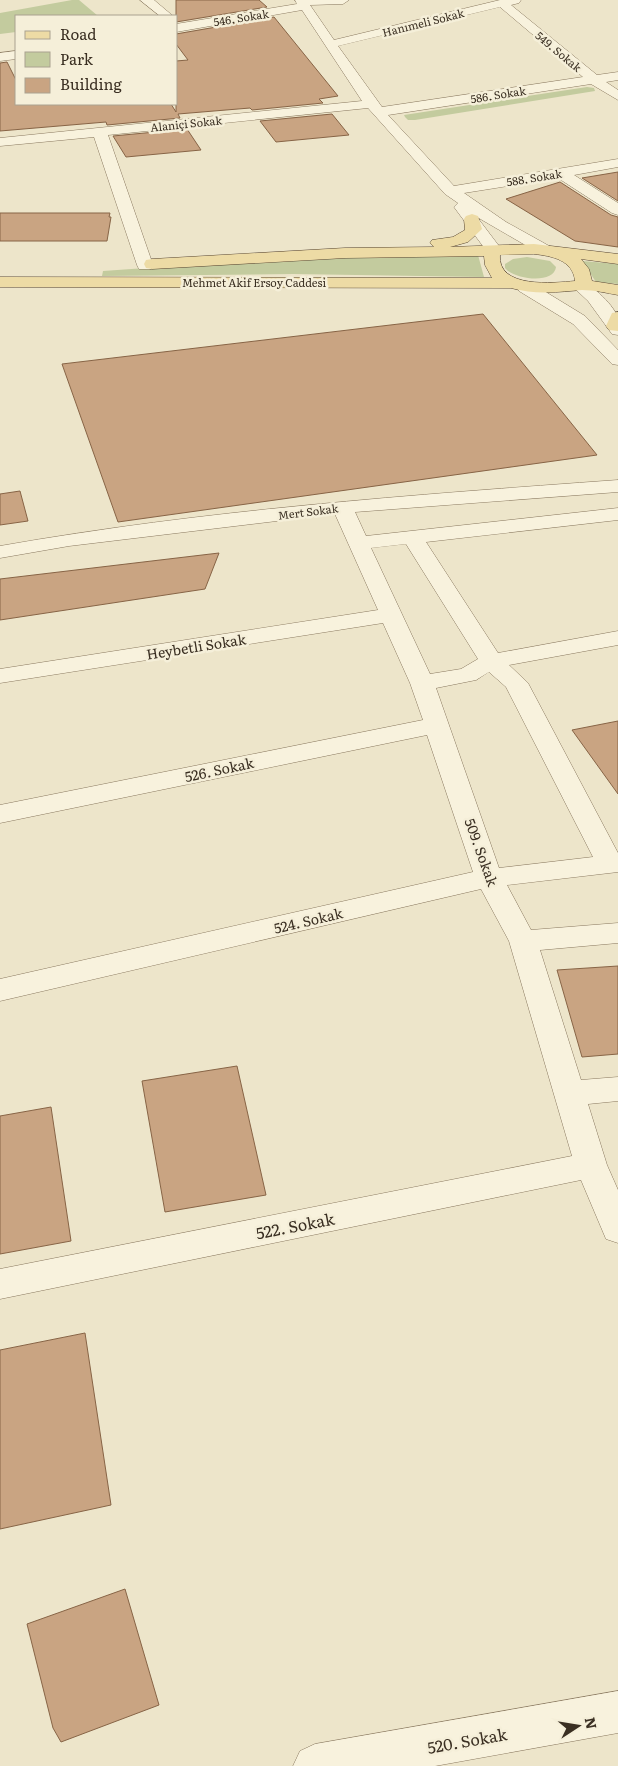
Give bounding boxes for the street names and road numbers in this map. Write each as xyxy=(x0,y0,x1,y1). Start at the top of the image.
street label: Hanımeli Sokak xyxy=(380,4,466,40)
street label: 546. Sokak xyxy=(212,5,270,29)
street label: 549. Sokak xyxy=(533,27,586,75)
street label: 586. Sokak xyxy=(469,82,527,106)
street label: Alaniçi Sokak xyxy=(149,111,223,135)
street label: 588. Sokak xyxy=(505,165,563,189)
street label: Mehmet Akif Ersoy Caddesi xyxy=(182,274,326,290)
street label: Mert Sokak xyxy=(277,499,339,523)
street label: Heybetli Sokak xyxy=(145,628,248,664)
street label: 526. Sokak xyxy=(183,752,256,786)
street label: 509. Sokak xyxy=(460,815,504,889)
street label: 524. Sokak xyxy=(272,902,345,938)
street label: 522. Sokak xyxy=(254,1206,337,1244)
street label: 520. Sokak xyxy=(425,1721,509,1759)

